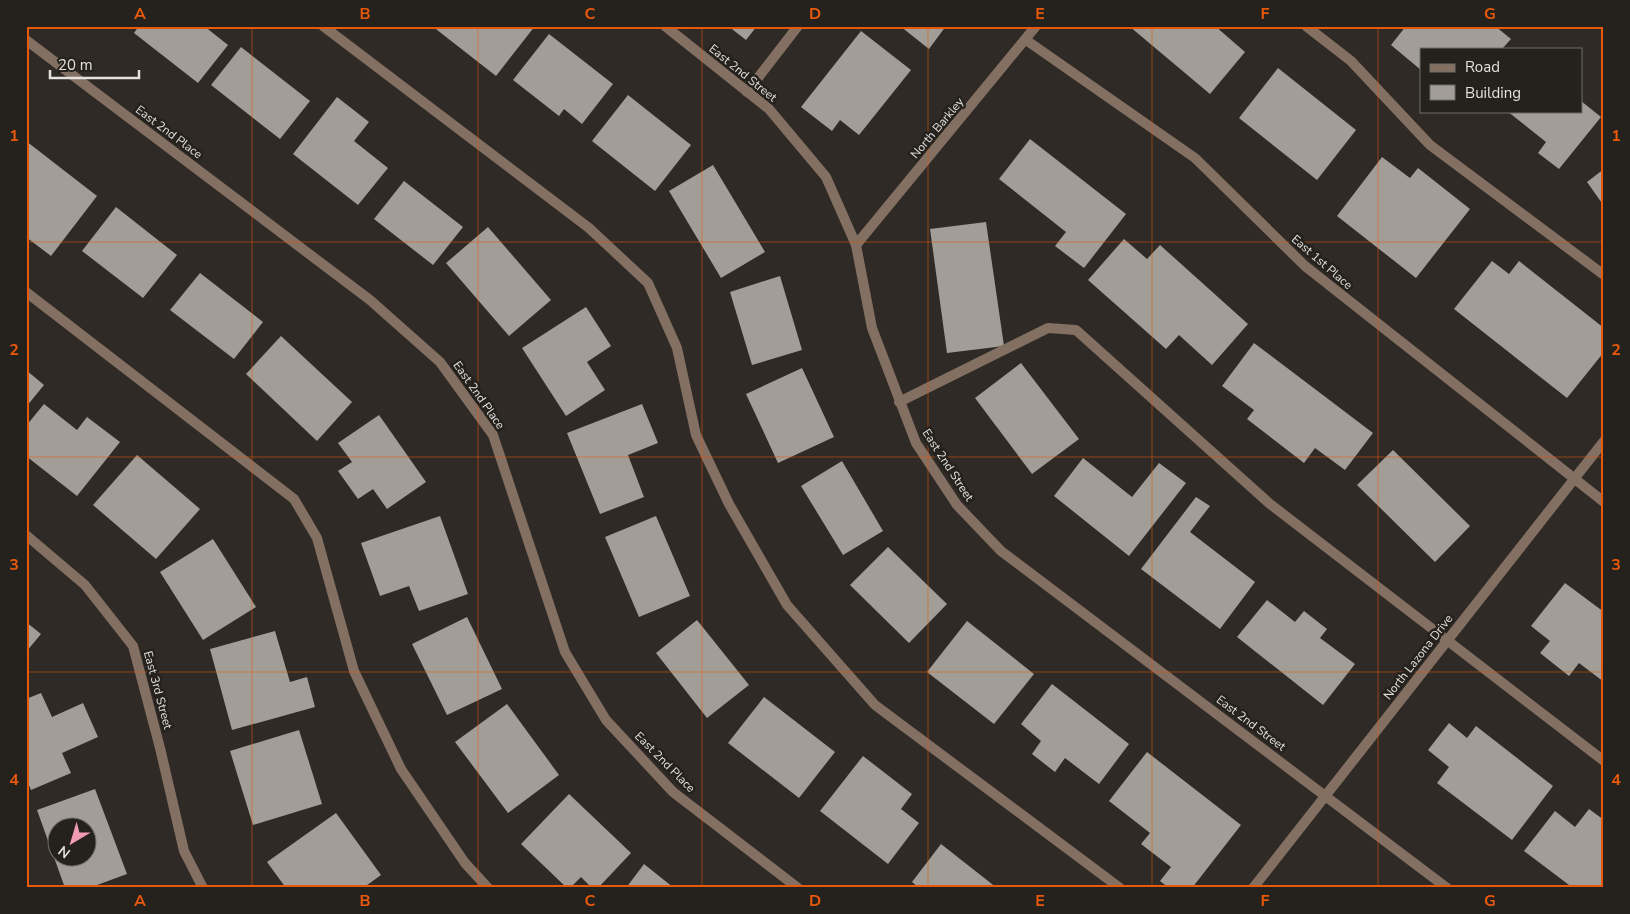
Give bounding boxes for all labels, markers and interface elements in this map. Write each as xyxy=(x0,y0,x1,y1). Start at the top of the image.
text: A xyxy=(134,3,146,25)
text: B xyxy=(359,3,371,25)
text: C xyxy=(585,3,596,25)
text: D xyxy=(809,3,821,25)
text: E xyxy=(1035,3,1045,25)
text: F xyxy=(1261,3,1270,25)
text: G xyxy=(1484,3,1496,25)
street label: East 2nd Street xyxy=(706,41,781,106)
scale bar xyxy=(50,48,139,80)
legend xyxy=(1420,48,1582,112)
text: 20 m xyxy=(58,55,93,75)
text: Road xyxy=(1465,57,1500,77)
text: Building xyxy=(1465,83,1521,103)
street label: North Barkley xyxy=(907,93,968,162)
street label: East 2nd Place xyxy=(132,102,206,162)
text: 1 xyxy=(9,125,19,147)
text: 1 xyxy=(1611,125,1621,147)
street label: East 1st Place xyxy=(1288,231,1356,293)
text: 2 xyxy=(9,339,19,361)
text: 2 xyxy=(1611,339,1621,361)
street label: East 2nd Place xyxy=(450,358,508,432)
street label: East 2nd Street xyxy=(919,426,978,505)
text: 3 xyxy=(9,554,19,576)
text: 3 xyxy=(1611,554,1621,576)
street label: North Lazona Drive xyxy=(1380,611,1456,703)
street label: East 3rd Street xyxy=(140,649,176,732)
street label: East 2nd Street xyxy=(1213,692,1290,755)
street label: East 2nd Place xyxy=(631,728,699,796)
text: 4 xyxy=(9,769,19,791)
text: 4 xyxy=(1611,769,1621,791)
north arrow xyxy=(48,816,98,866)
text: N xyxy=(54,841,74,863)
text: A xyxy=(134,890,146,912)
text: B xyxy=(359,890,371,912)
text: C xyxy=(585,890,596,912)
text: D xyxy=(809,890,821,912)
text: E xyxy=(1035,890,1045,912)
text: F xyxy=(1261,890,1270,912)
text: G xyxy=(1484,890,1496,912)

